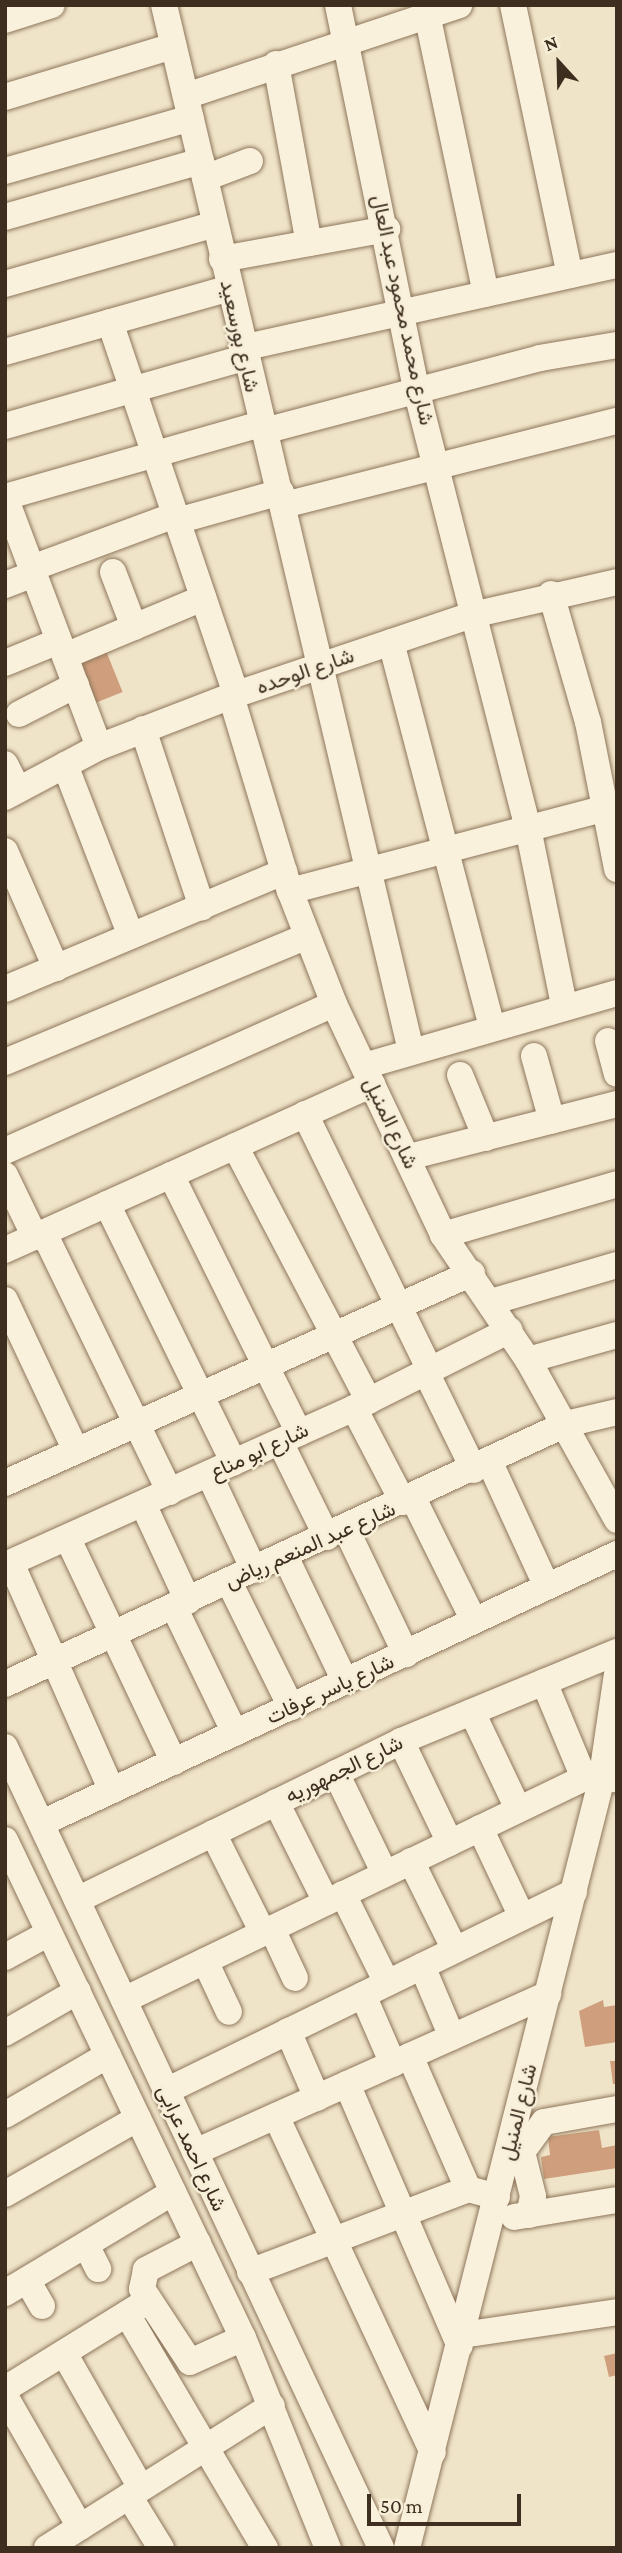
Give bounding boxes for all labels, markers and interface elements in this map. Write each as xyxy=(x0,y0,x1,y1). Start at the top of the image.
north arrow xyxy=(524,28,594,98)
text: N xyxy=(541,31,561,55)
street label: شارع محمد محمود عبد العال xyxy=(366,192,440,428)
street label: شارع بورسعيد xyxy=(215,277,265,395)
street label: شارع الوحده xyxy=(253,643,357,699)
street label: شارع المنيل xyxy=(358,1073,424,1173)
street label: شارع ابو مناع xyxy=(205,1417,313,1485)
street label: شارع عبد المنعم رياض xyxy=(221,1496,399,1594)
street label: شارع ياسر عرفات xyxy=(262,1648,398,1730)
street label: شارع الجمهوريه xyxy=(281,1730,407,1808)
street label: شارع المنيل xyxy=(494,2061,542,2163)
street label: شارع احمد عرابى xyxy=(152,2081,232,2215)
scale bar xyxy=(370,2480,524,2524)
text: 50 m xyxy=(380,2494,423,2518)

